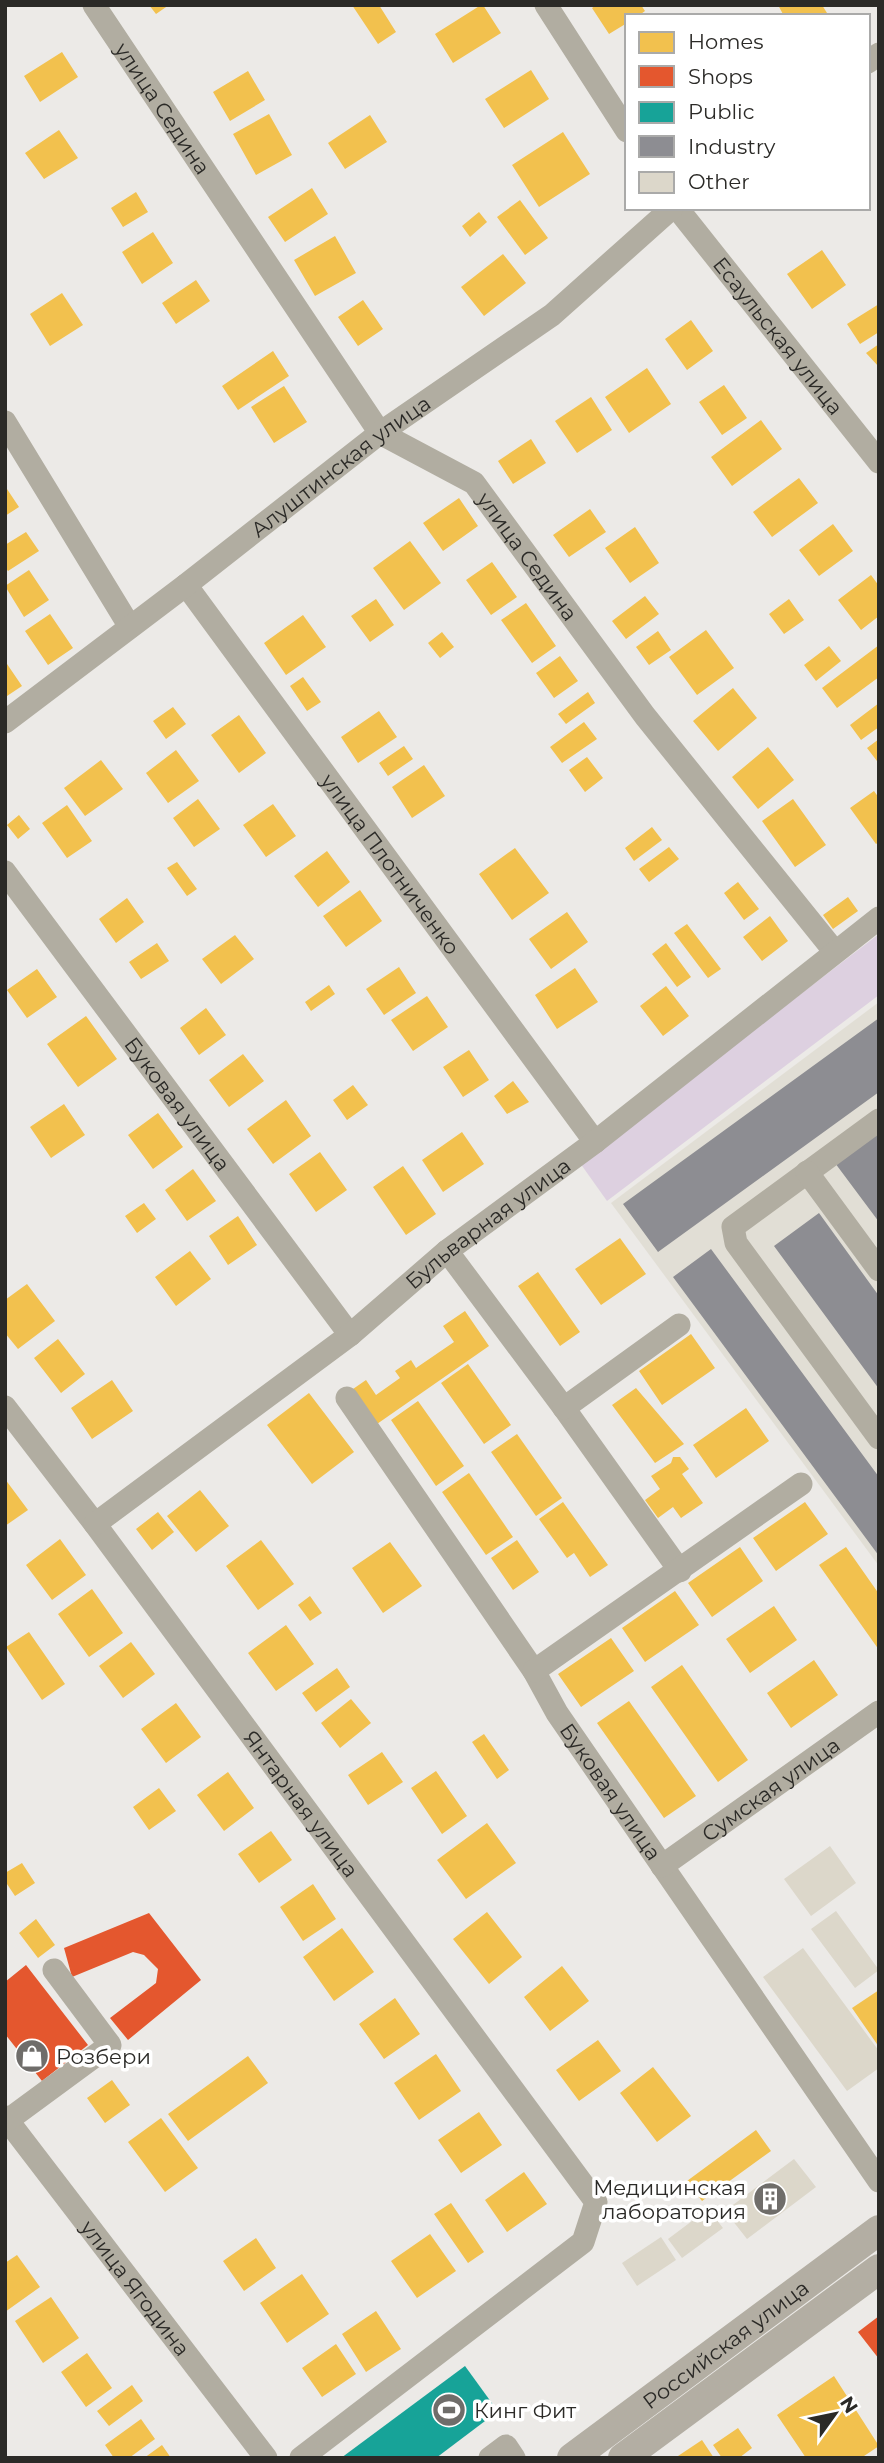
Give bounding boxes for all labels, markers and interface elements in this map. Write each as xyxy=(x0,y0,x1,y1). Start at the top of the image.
legend xyxy=(625,14,870,210)
text: Homes xyxy=(688,29,763,54)
street label: улица Седина xyxy=(109,37,216,179)
text: Shops xyxy=(688,64,753,89)
text: Public xyxy=(688,99,755,124)
text: Industry xyxy=(688,134,776,159)
text: Other xyxy=(688,169,750,194)
street label: Есаульская улица xyxy=(708,252,849,419)
street label: Алуштинская улица xyxy=(246,390,435,542)
street label: улица Седина xyxy=(472,486,583,625)
street label: улица Плотниченко xyxy=(316,768,465,959)
street label: Буковая улица xyxy=(120,1032,236,1176)
street label: Бульварная улица xyxy=(400,1152,575,1294)
street label: Буковая улица xyxy=(555,1718,667,1865)
street label: Янтарная улица xyxy=(239,1725,364,1882)
street label: Сумская улица xyxy=(697,1732,844,1846)
shop icon: Розбери xyxy=(13,2037,51,2075)
place label: Розбери xyxy=(56,2044,151,2069)
place label: Медицинская лаборатория xyxy=(593,2175,746,2224)
building icon: Медицинская лаборатория xyxy=(751,2180,789,2218)
street label: улица Ягодина xyxy=(75,2214,195,2360)
street label: Российская улица xyxy=(637,2274,813,2414)
north arrow xyxy=(800,2379,870,2449)
sports icon: Кинг Фит xyxy=(430,2391,468,2429)
text: N xyxy=(835,2392,863,2418)
place label: Кинг Фит xyxy=(474,2398,576,2423)

